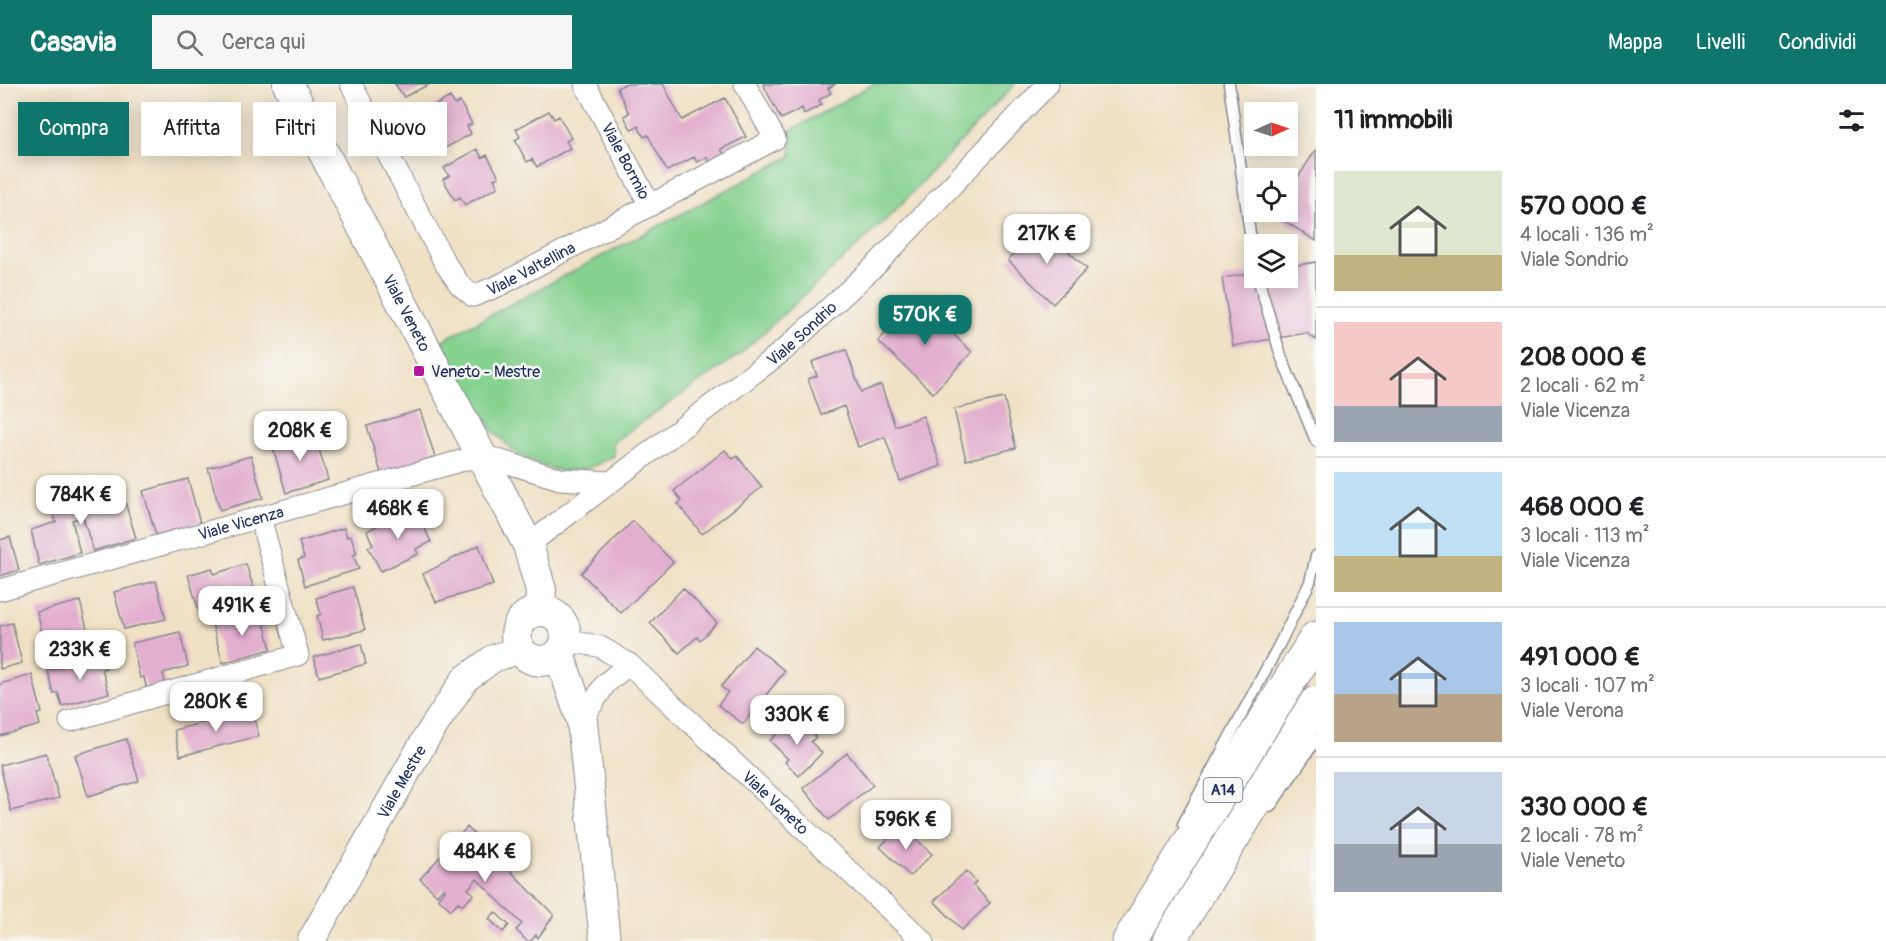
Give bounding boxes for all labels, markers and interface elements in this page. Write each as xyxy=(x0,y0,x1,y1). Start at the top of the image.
search box xyxy=(152,15,572,69)
text: Casavia xyxy=(30,25,116,60)
icon: search xyxy=(173,26,206,59)
text: Cerca qui xyxy=(221,28,305,56)
text: Mappa xyxy=(1608,29,1662,56)
text: Livelli xyxy=(1695,29,1745,56)
text: Condividi xyxy=(1778,29,1856,56)
chip: Compra xyxy=(18,102,129,156)
chip: Affitta xyxy=(141,102,241,156)
chip: Filtri xyxy=(253,102,336,156)
chip: Nuovo xyxy=(348,102,447,156)
north arrow xyxy=(1244,102,1298,156)
map controls xyxy=(1244,102,1298,288)
text: 11 immobili xyxy=(1334,104,1452,136)
icon: filters xyxy=(1835,104,1868,137)
street label: Viale Bormio xyxy=(597,119,654,203)
button: locate xyxy=(1244,168,1298,222)
text: 570 000 € xyxy=(1520,190,1647,222)
icon: home xyxy=(1382,195,1454,267)
pin: 217K € xyxy=(998,214,1096,265)
text: 217K € xyxy=(1017,221,1077,246)
text: 4 locali · 136 m² xyxy=(1520,222,1654,247)
button: layers xyxy=(1244,234,1298,288)
street label: Viale Valtellina xyxy=(484,238,579,300)
text: Viale Sondrio xyxy=(1520,247,1629,272)
street label: Viale Veneto xyxy=(378,271,435,356)
pin: 570K € xyxy=(876,295,974,346)
street label: Viale Sondrio xyxy=(763,297,841,370)
text: 570K € xyxy=(893,302,957,327)
text: 208 000 € xyxy=(1520,341,1647,373)
icon: home xyxy=(1382,346,1454,418)
place label: Veneto - Mestre xyxy=(431,362,540,382)
marker: Veneto - Mestre xyxy=(412,364,426,378)
text: 2 locali · 62 m² xyxy=(1520,373,1646,398)
text: Viale Vicenza xyxy=(1520,398,1630,423)
pin: 208K € xyxy=(251,411,349,462)
text: 208K € xyxy=(268,418,332,443)
pin: 784K € xyxy=(32,475,130,526)
text: 784K € xyxy=(50,482,112,507)
pin: 468K € xyxy=(349,489,447,540)
text: 468 000 € xyxy=(1520,491,1645,523)
text: 468K € xyxy=(367,496,429,521)
icon: home xyxy=(1382,496,1454,568)
street label: Viale Vicenza xyxy=(196,502,286,545)
text: 3 locali · 113 m² xyxy=(1520,523,1650,548)
text: Viale Vicenza xyxy=(1520,548,1630,573)
pin: 491K € xyxy=(193,586,291,637)
text: 491K € xyxy=(212,593,272,618)
pin: 233K € xyxy=(31,630,129,681)
text: 233K € xyxy=(49,637,111,662)
text: 491 000 € xyxy=(1520,641,1640,673)
icon: home xyxy=(1382,646,1454,718)
text: 3 locali · 107 m² xyxy=(1520,673,1655,698)
pin: 280K € xyxy=(167,682,265,733)
text: 280K € xyxy=(184,689,248,714)
pin: 330K € xyxy=(748,695,846,746)
text: Viale Verona xyxy=(1520,698,1624,723)
text: 330K € xyxy=(764,702,830,727)
street label: Viale Mestre xyxy=(373,742,431,823)
street label: Viale Veneto xyxy=(738,767,813,839)
road number: A14 xyxy=(1204,778,1242,802)
text: 330 000 € xyxy=(1520,791,1649,823)
icon: home xyxy=(1382,796,1454,868)
pin: 596K € xyxy=(857,800,955,851)
text: 596K € xyxy=(875,807,937,832)
text: 2 locali · 78 m² xyxy=(1520,823,1644,848)
pin: 484K € xyxy=(436,832,534,883)
text: 484K € xyxy=(454,839,516,864)
text: Viale Veneto xyxy=(1520,848,1625,873)

